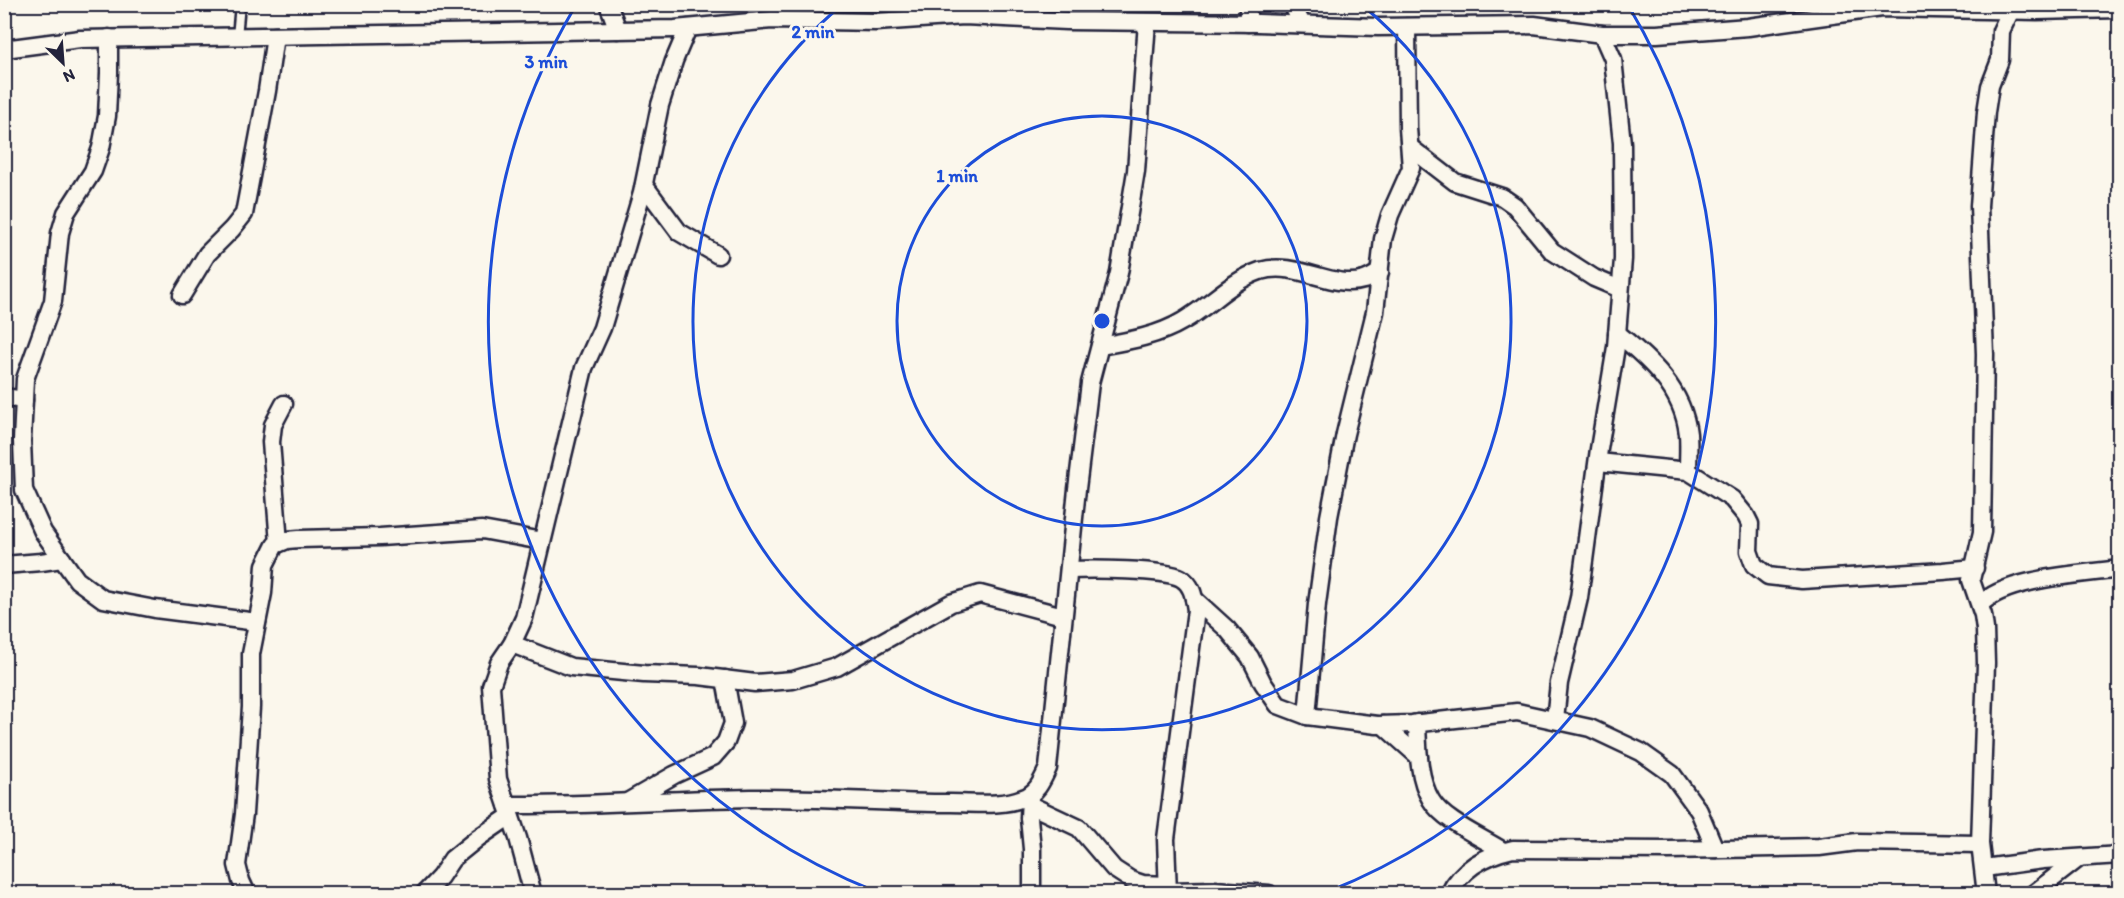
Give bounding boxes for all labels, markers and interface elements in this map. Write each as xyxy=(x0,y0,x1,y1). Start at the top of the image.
text: 2 min xyxy=(792,21,835,43)
north arrow xyxy=(33,33,93,93)
text: 3 min xyxy=(524,51,568,73)
text: N xyxy=(60,65,78,87)
text: 1 min xyxy=(936,165,978,187)
centre of rings xyxy=(1092,311,1112,331)

